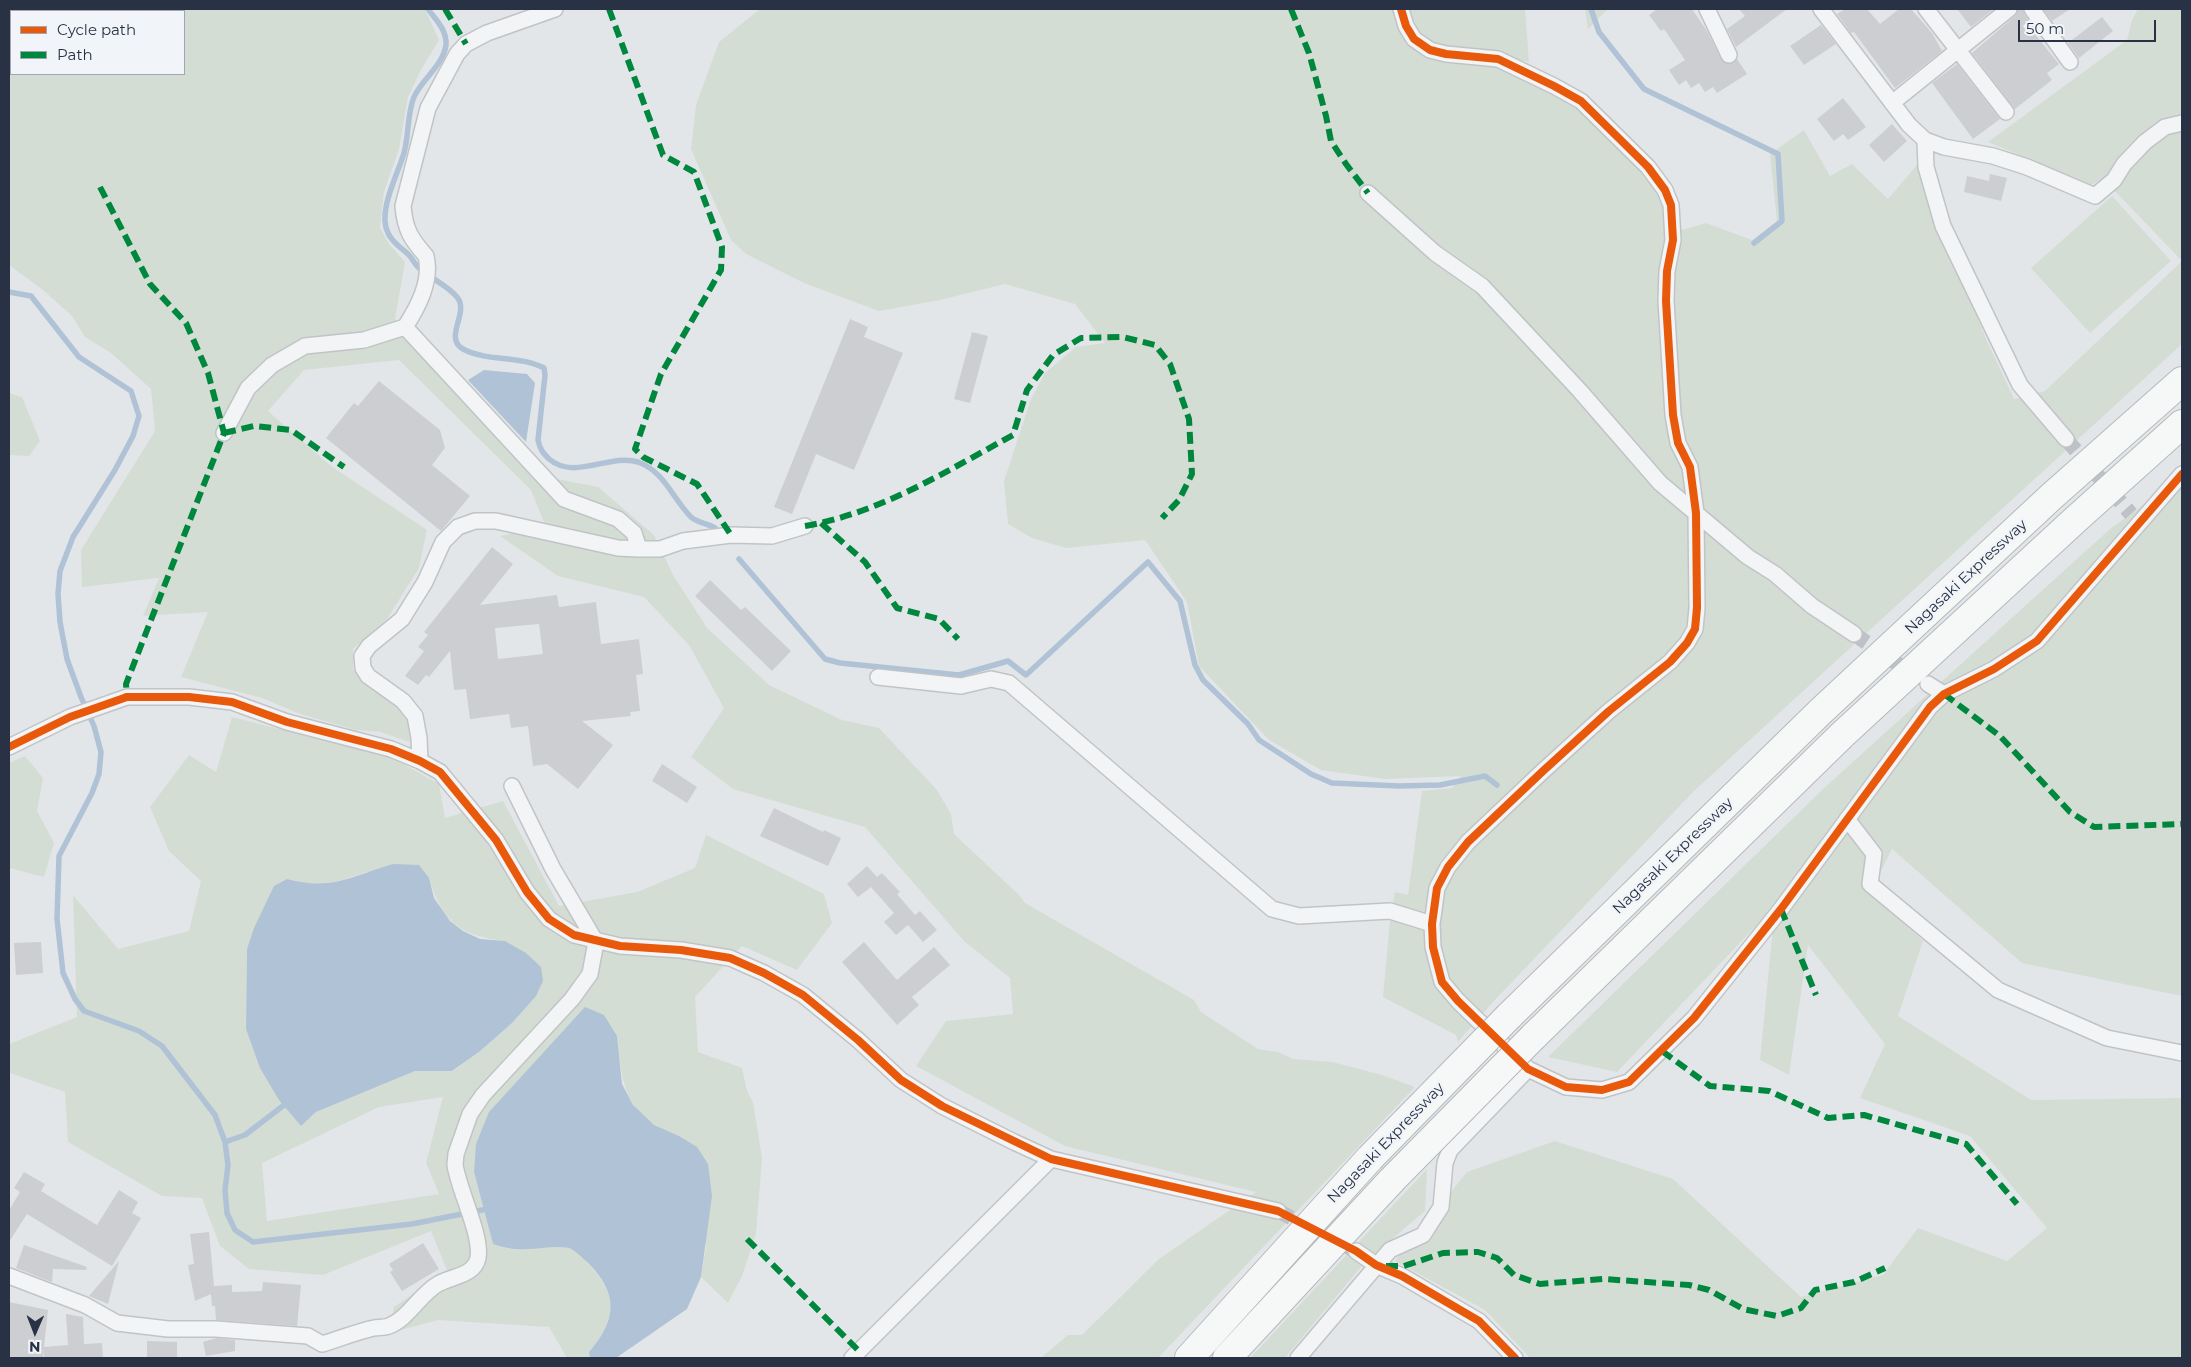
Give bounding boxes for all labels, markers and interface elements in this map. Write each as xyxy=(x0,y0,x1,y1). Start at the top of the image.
legend xyxy=(10,10,185,75)
scale bar xyxy=(2021,10,2158,42)
text: 50 m xyxy=(2026,19,2064,38)
text: Cycle path xyxy=(57,20,136,39)
text: Path xyxy=(57,45,93,64)
street label: Nagasaki Expressway xyxy=(1901,516,2031,638)
street label: Nagasaki Expressway xyxy=(1609,794,1737,918)
street label: Nagasaki Expressway xyxy=(1324,1079,1448,1207)
north arrow xyxy=(10,1307,60,1357)
text: N xyxy=(29,1338,41,1356)

